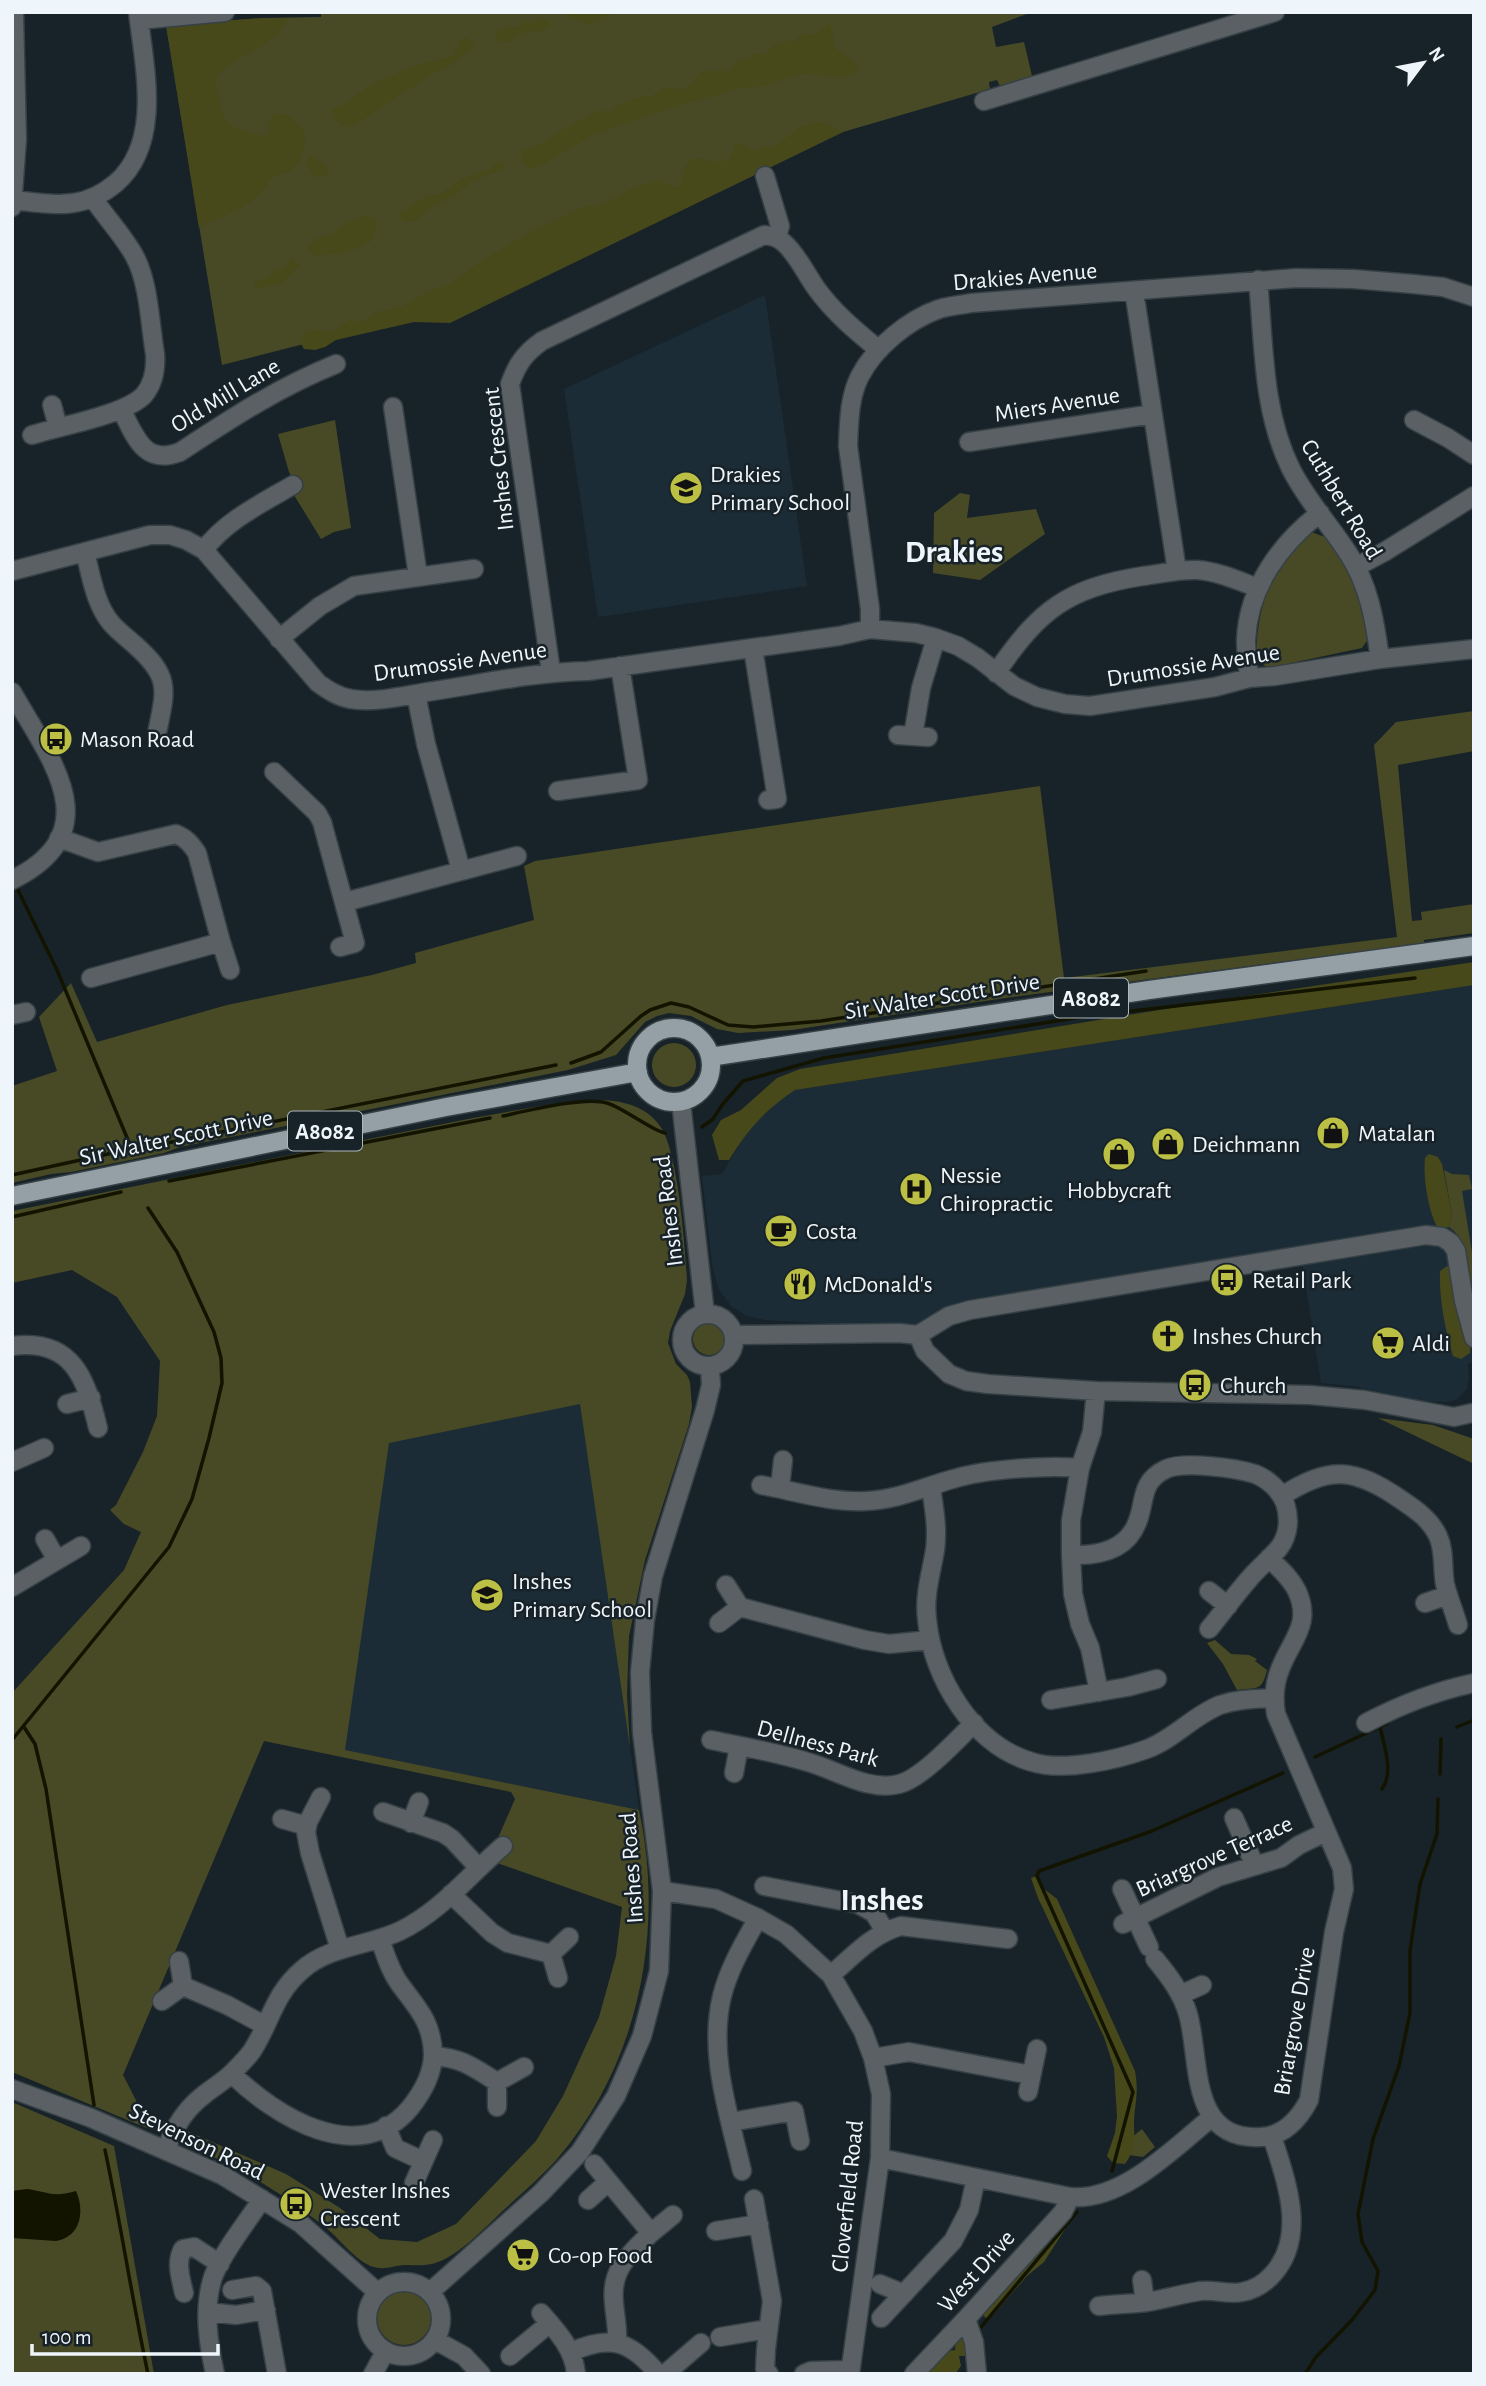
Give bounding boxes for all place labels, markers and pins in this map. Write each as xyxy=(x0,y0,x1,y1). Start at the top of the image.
place label: Drakies Primary School xyxy=(710,463,850,515)
school or university icon: Drakies Primary School xyxy=(667,469,705,507)
bus stop icon: Mason Road xyxy=(37,720,75,758)
place label: Mason Road xyxy=(80,728,194,752)
shop icon: Matalan xyxy=(1314,1114,1352,1152)
place label: Matalan xyxy=(1358,1122,1436,1146)
shop icon: Deichmann xyxy=(1149,1125,1187,1163)
place label: Deichmann xyxy=(1192,1133,1300,1157)
shop icon: Hobbycraft xyxy=(1100,1135,1138,1173)
place label: Nessie Chiropractic xyxy=(940,1164,1053,1216)
hospital icon: Nessie Chiropractic xyxy=(897,1170,935,1208)
place label: Hobbycraft xyxy=(1067,1179,1172,1203)
cafe icon: Costa xyxy=(762,1212,800,1250)
place label: Costa xyxy=(806,1220,857,1244)
bus stop icon: Retail Park xyxy=(1208,1261,1246,1299)
restaurant icon: McDonald's xyxy=(781,1265,819,1303)
place label: Retail Park xyxy=(1252,1269,1351,1293)
place label: McDonald's xyxy=(824,1273,933,1297)
church icon: Inshes Church xyxy=(1149,1317,1187,1355)
supermarket icon: Aldi xyxy=(1369,1324,1407,1362)
place label: Inshes Church xyxy=(1192,1325,1322,1349)
place label: Aldi xyxy=(1412,1332,1450,1356)
bus stop icon: Church xyxy=(1176,1366,1214,1404)
place label: Church xyxy=(1220,1374,1286,1398)
place label: Inshes Primary School xyxy=(512,1570,652,1622)
school or university icon: Inshes Primary School xyxy=(468,1576,506,1614)
place label: Wester Inshes Crescent xyxy=(320,2179,450,2231)
bus stop icon: Wester Inshes Crescent xyxy=(277,2185,315,2223)
supermarket icon: Co-op Food xyxy=(504,2236,542,2274)
place label: Co-op Food xyxy=(548,2244,653,2268)

